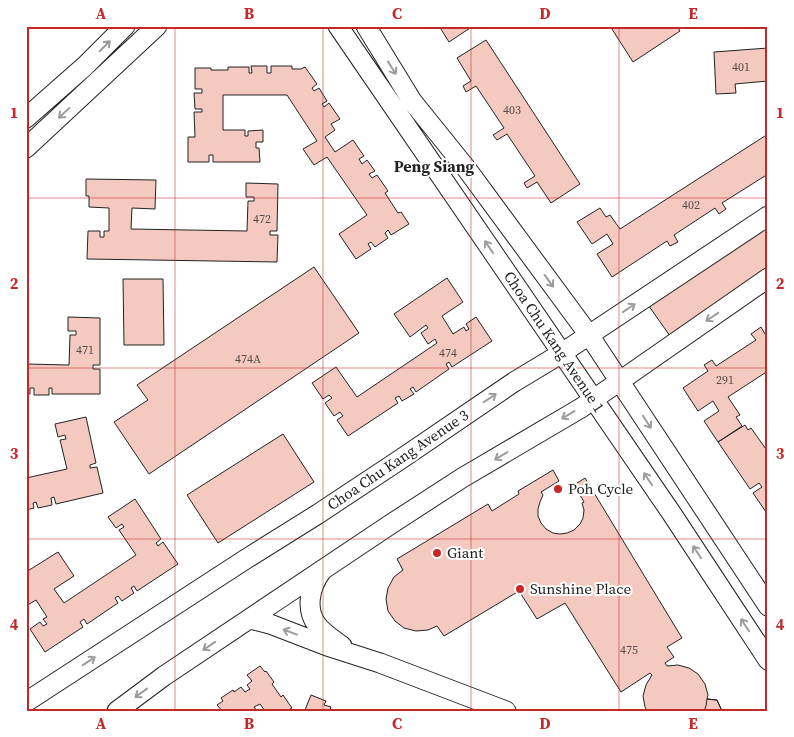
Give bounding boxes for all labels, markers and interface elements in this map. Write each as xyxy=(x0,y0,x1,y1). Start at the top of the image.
text: A xyxy=(96,2,107,24)
text: B xyxy=(244,2,255,24)
text: C xyxy=(392,2,402,24)
text: D xyxy=(539,2,551,24)
text: E xyxy=(688,2,698,24)
one-way arrow xyxy=(99,40,111,52)
house number: 401 xyxy=(732,59,750,75)
one-way arrow xyxy=(387,60,397,74)
text: 1 xyxy=(10,101,18,123)
text: 1 xyxy=(776,101,784,123)
house number: 403 xyxy=(503,102,521,118)
one-way arrow xyxy=(58,107,71,119)
district label: Peng Siang xyxy=(394,155,475,177)
house number: 402 xyxy=(682,197,700,213)
house number: 472 xyxy=(253,211,271,227)
one-way arrow xyxy=(484,240,494,254)
street label: Choa Chu Kang Avenue 1 xyxy=(499,267,610,417)
text: 2 xyxy=(10,272,19,294)
text: 2 xyxy=(776,272,785,294)
one-way arrow xyxy=(544,274,554,288)
one-way arrow xyxy=(622,303,636,313)
one-way arrow xyxy=(706,312,720,322)
house number: 471 xyxy=(76,342,94,358)
house number: 474 xyxy=(439,345,457,361)
house number: 474A xyxy=(235,351,261,367)
house number: 291 xyxy=(716,372,734,388)
one-way arrow xyxy=(483,393,497,403)
street label: Choa Chu Kang Avenue 3 xyxy=(323,404,473,515)
one-way arrow xyxy=(562,411,576,421)
one-way arrow xyxy=(642,414,652,428)
text: 3 xyxy=(10,442,19,464)
text: 3 xyxy=(776,442,785,464)
one-way arrow xyxy=(494,451,508,461)
one-way arrow xyxy=(643,472,653,486)
place label: Poh Cycle xyxy=(568,478,634,499)
marker: Poh Cycle xyxy=(552,483,564,495)
place label: Giant xyxy=(447,542,483,563)
one-way arrow xyxy=(692,545,702,559)
marker: Giant xyxy=(431,547,443,559)
place label: Sunshine Place xyxy=(530,578,632,599)
marker: Sunshine Place xyxy=(514,583,526,595)
text: 4 xyxy=(10,613,19,635)
text: 4 xyxy=(776,613,785,635)
one-way arrow xyxy=(740,618,750,632)
one-way arrow xyxy=(283,626,298,635)
one-way arrow xyxy=(203,641,217,651)
house number: 475 xyxy=(620,642,638,658)
one-way arrow xyxy=(82,655,96,665)
one-way arrow xyxy=(134,688,148,698)
text: A xyxy=(96,712,107,734)
text: B xyxy=(244,712,255,734)
text: C xyxy=(392,712,402,734)
text: D xyxy=(539,712,551,734)
text: E xyxy=(688,712,698,734)

